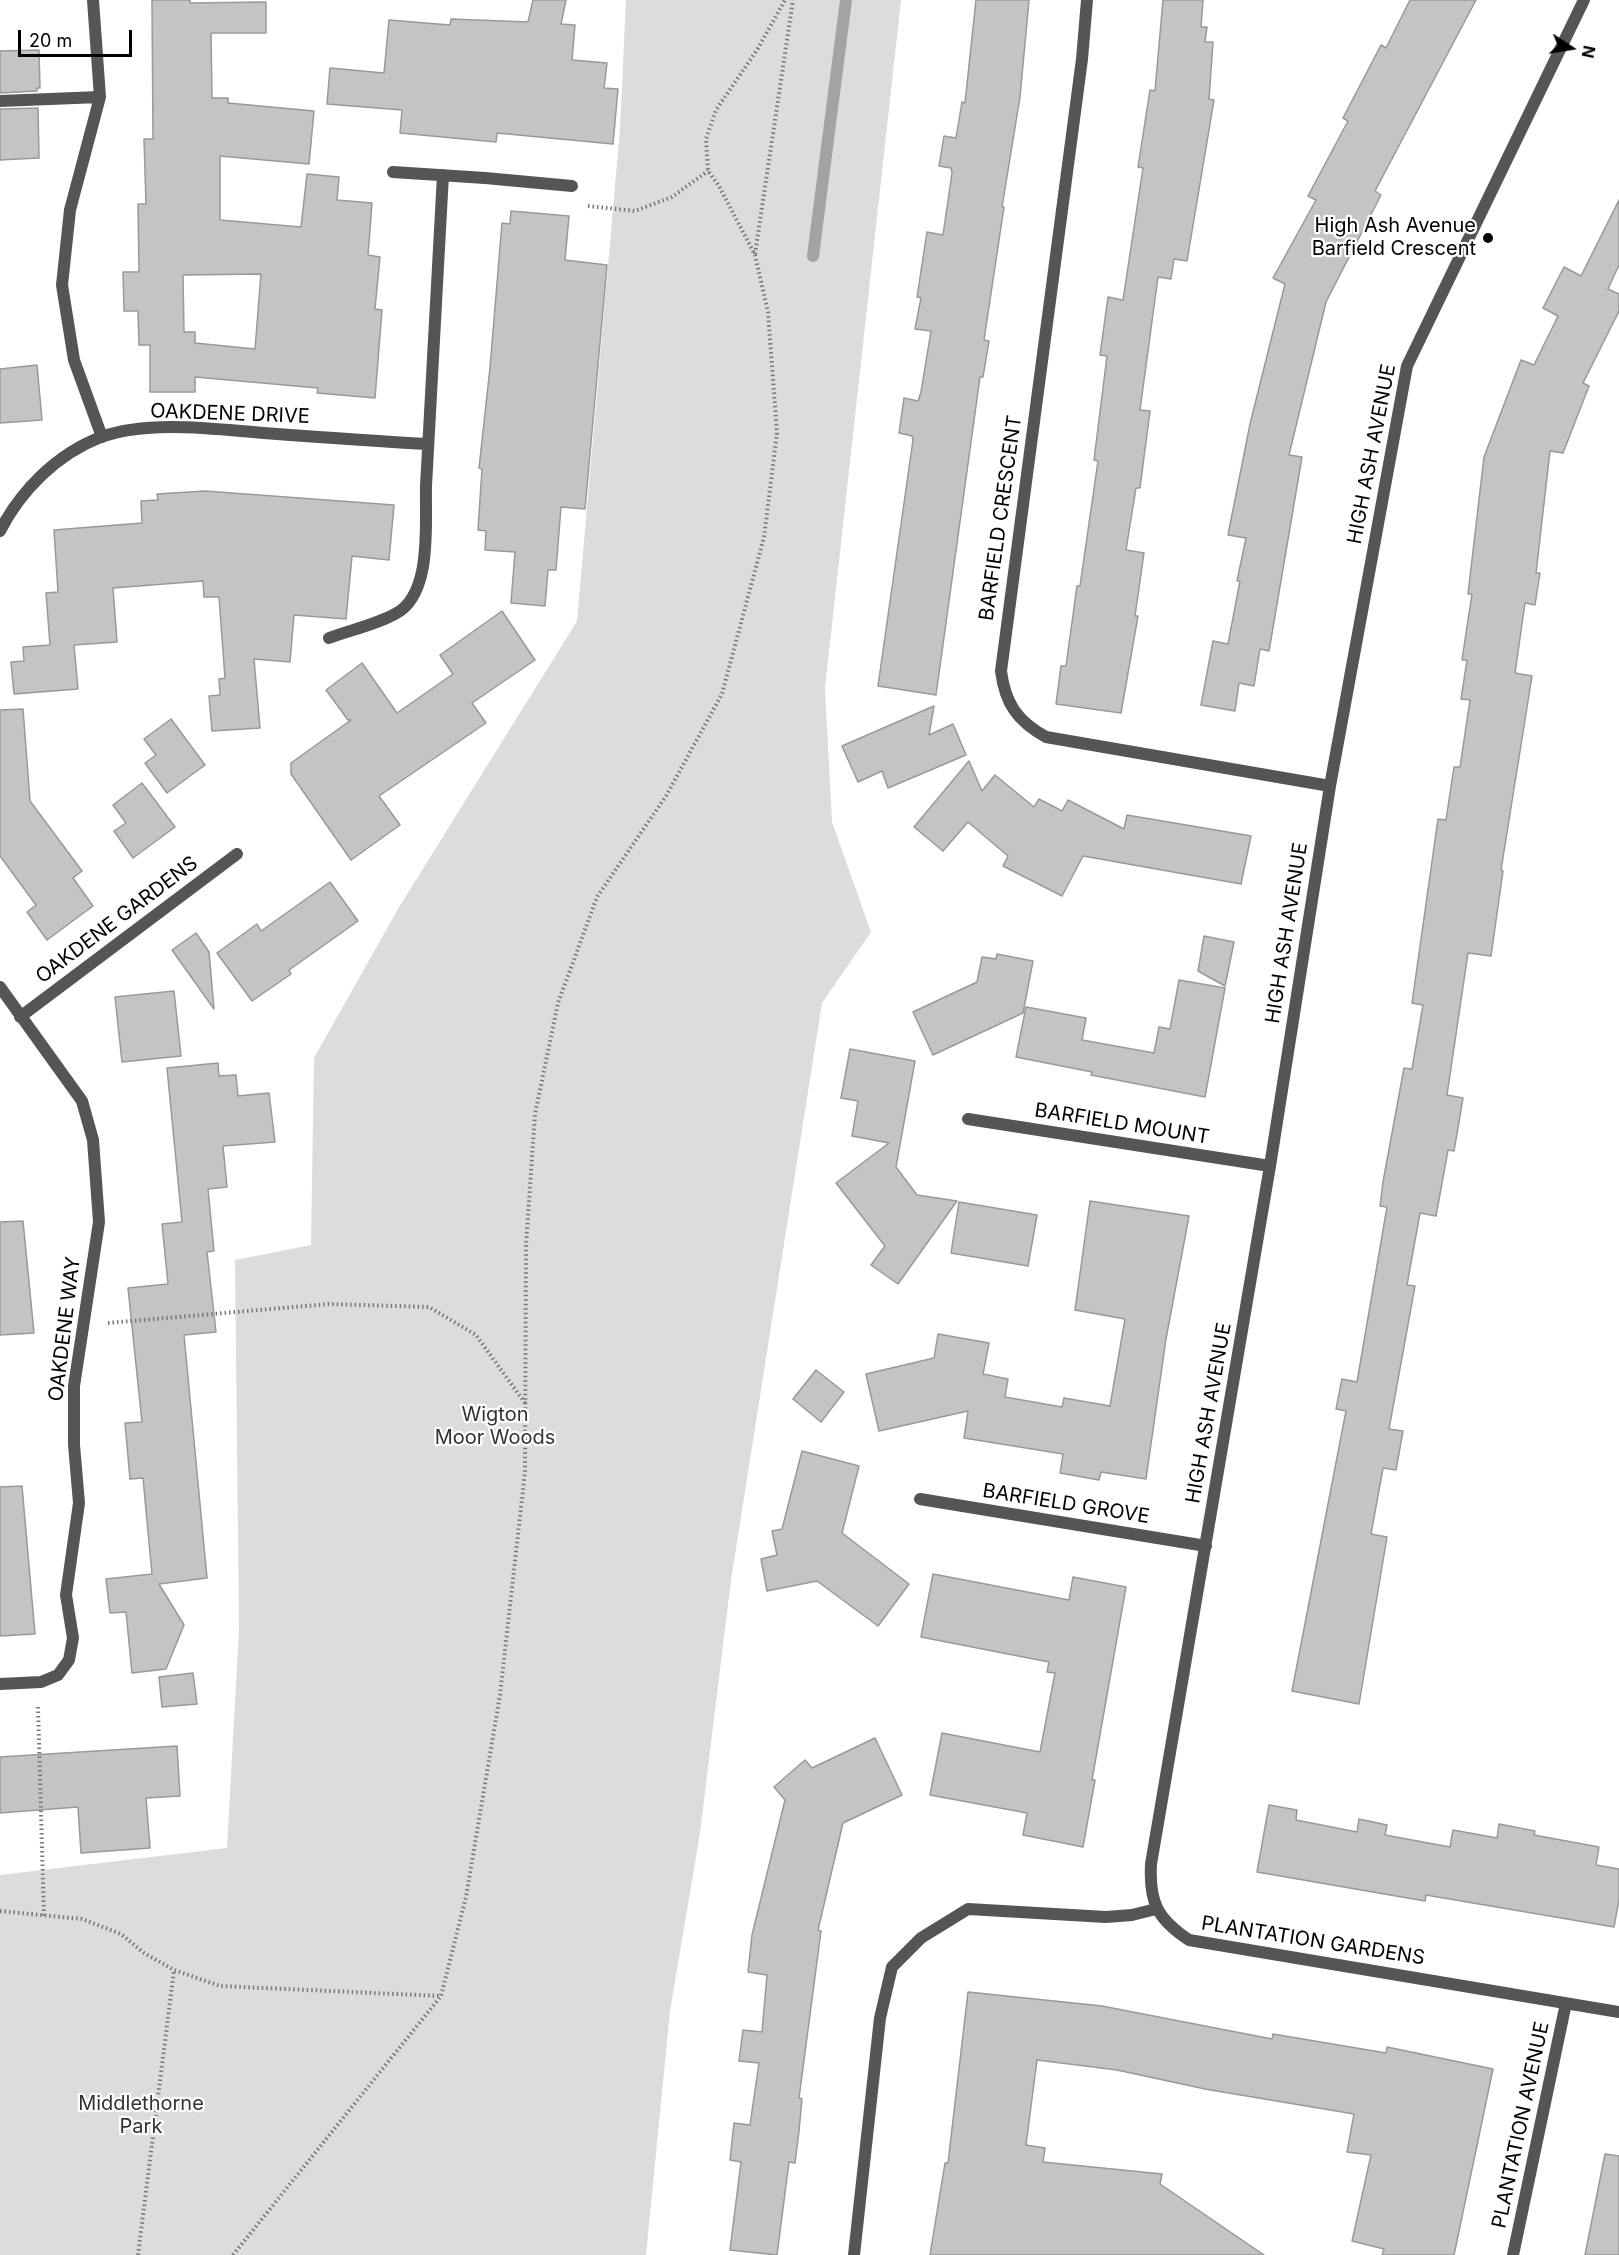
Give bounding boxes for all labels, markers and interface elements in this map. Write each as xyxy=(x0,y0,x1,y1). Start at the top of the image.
scale bar xyxy=(21,18,135,56)
north arrow xyxy=(1541,18,1601,78)
text: 20 m xyxy=(29,30,72,51)
text: N xyxy=(1578,44,1600,60)
place label: High Ash Avenue Barfield Crescent xyxy=(1312,214,1476,261)
marker: High Ash Avenue Barfield Crescent xyxy=(1481,231,1495,245)
street label: HIGH ASH AVENUE xyxy=(1343,362,1401,546)
street label: OAKDENE DRIVE xyxy=(150,399,310,429)
street label: BARFIELD CRESCENT xyxy=(975,414,1027,622)
street label: HIGH ASH AVENUE xyxy=(1261,841,1313,1025)
street label: OAKDENE GARDENS xyxy=(31,851,203,989)
street label: BARFIELD MOUNT xyxy=(1033,1098,1211,1150)
street label: OAKDENE WAY xyxy=(44,1255,86,1403)
street label: HIGH ASH AVENUE xyxy=(1181,1321,1237,1505)
park label: Wigton Moor Woods xyxy=(435,1403,555,1450)
street label: BARFIELD GROVE xyxy=(981,1479,1151,1529)
street label: PLANTATION GARDENS xyxy=(1200,1911,1426,1971)
street label: PLANTATION AVENUE xyxy=(1487,2019,1555,2231)
park label: Middlethorne Park xyxy=(78,2092,204,2139)

